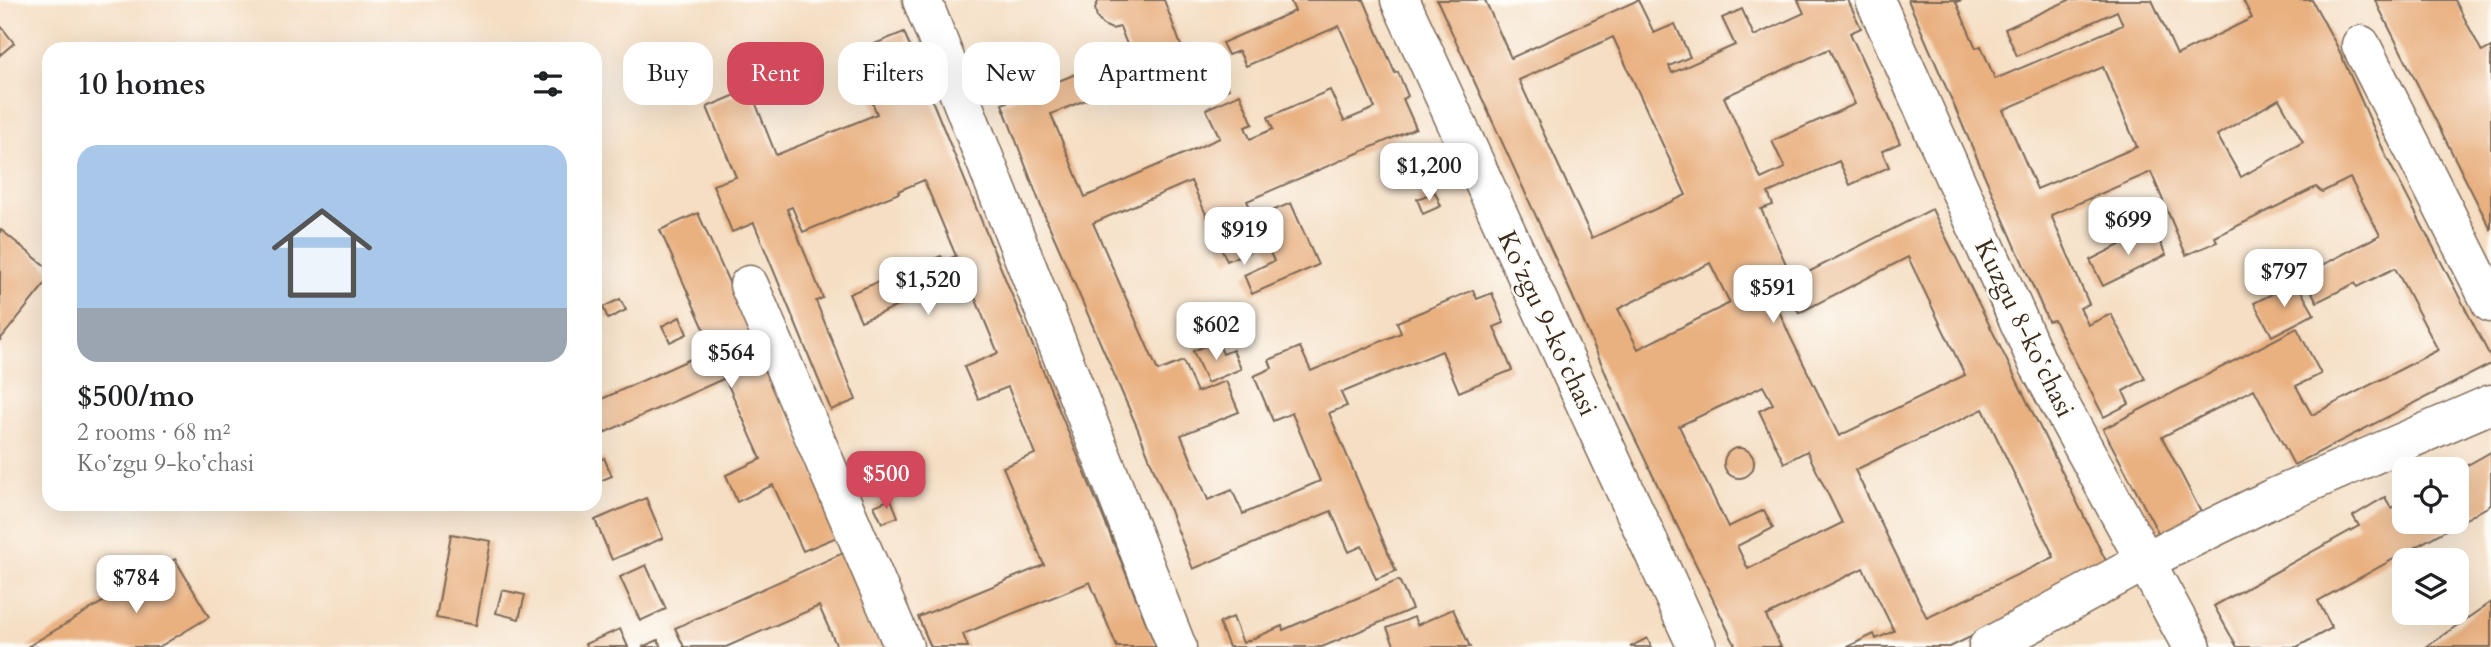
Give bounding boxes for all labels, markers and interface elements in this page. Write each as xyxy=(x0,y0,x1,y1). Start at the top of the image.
chip: Buy xyxy=(623,42,713,105)
chip: Rent xyxy=(727,42,824,105)
chip: Filters xyxy=(838,42,948,105)
chip: New xyxy=(962,42,1060,105)
chip: Apartment xyxy=(1074,42,1231,105)
text: 10 homes xyxy=(77,64,206,105)
icon: filters xyxy=(529,65,567,103)
pin: $1,200 xyxy=(1372,144,1486,203)
text: $1,200 xyxy=(1396,150,1462,181)
icon: home xyxy=(259,190,385,316)
pin: $699 xyxy=(2087,198,2169,257)
text: $699 xyxy=(2104,204,2152,235)
pin: $919 xyxy=(1203,208,1285,267)
text: $919 xyxy=(1220,214,1268,245)
street label: Koʻzgu 9-koʻchasi xyxy=(1489,225,1606,421)
street label: Kuzgu 8-koʻchasi xyxy=(1966,233,2083,423)
pin: $797 xyxy=(2243,250,2325,309)
text: $797 xyxy=(2260,256,2308,287)
pin: $1,520 xyxy=(871,258,985,317)
text: $1,520 xyxy=(895,264,961,295)
pin: $591 xyxy=(1732,266,1814,325)
text: $591 xyxy=(1749,272,1797,303)
pin: $602 xyxy=(1175,302,1257,362)
text: $602 xyxy=(1192,309,1240,340)
pin: $564 xyxy=(690,330,772,390)
text: $564 xyxy=(707,337,755,368)
text: $500/mo xyxy=(77,376,194,417)
text: 2 rooms · 68 m² xyxy=(77,417,230,448)
text: Koʻzgu 9-koʻchasi xyxy=(77,448,254,479)
pin: $500 xyxy=(845,452,927,511)
map controls xyxy=(2392,457,2469,625)
button: locate xyxy=(2392,457,2469,534)
text: $500 xyxy=(862,458,910,489)
button: layers xyxy=(2392,548,2469,625)
pin: $784 xyxy=(95,556,177,615)
text: $784 xyxy=(112,562,160,593)

